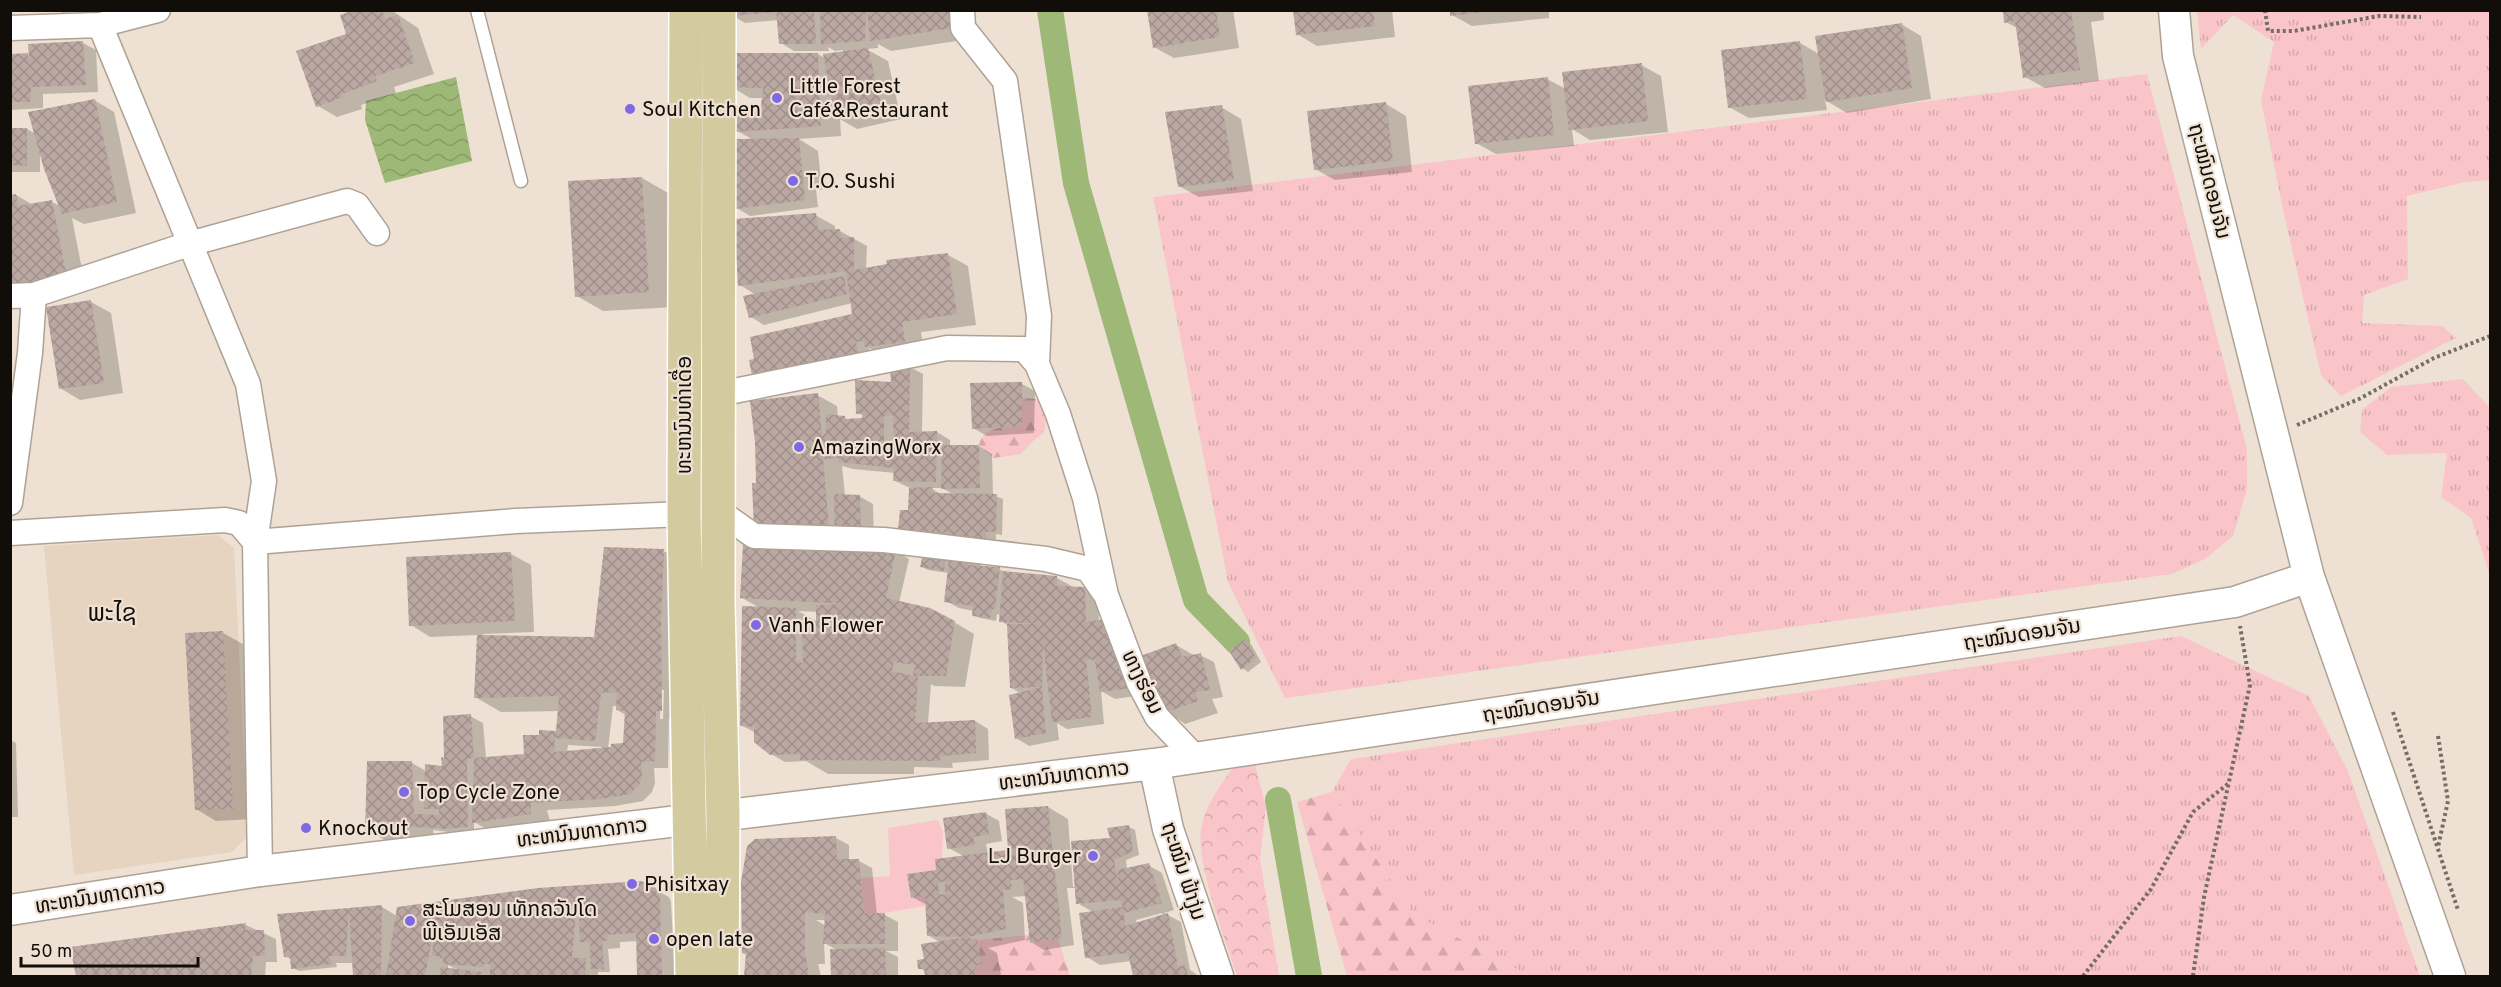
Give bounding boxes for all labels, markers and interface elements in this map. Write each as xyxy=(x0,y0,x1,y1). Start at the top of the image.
place label: Little Forest Café&Restaurant xyxy=(789,74,949,125)
marker: Little Forest Café&Restaurant xyxy=(770,91,784,105)
place label: Soul Kitchen xyxy=(642,97,761,124)
marker: Soul Kitchen xyxy=(623,102,637,116)
street label: ຖະໝົນດອນຈັນ xyxy=(2181,121,2236,242)
place label: T.O. Sushi xyxy=(805,169,895,196)
marker: T.O. Sushi xyxy=(786,174,800,188)
street label: ທະຫນົນທ່າເດື່ອ xyxy=(668,356,699,474)
place label: AmazingWorx xyxy=(811,435,942,462)
marker: AmazingWorx xyxy=(792,440,806,454)
district label: ພະໄຊ xyxy=(87,600,137,630)
place label: Vanh Flower xyxy=(768,613,883,640)
street label: ຖະໝົນດອນຈັນ xyxy=(1962,613,2083,658)
marker: Vanh Flower xyxy=(749,618,763,632)
street label: ທາງຮ່ອມ xyxy=(1114,646,1169,719)
street label: ຖະໝົນດອນຈັນ xyxy=(1481,685,1602,730)
street label: ທະຫນົນທາດກາວ xyxy=(997,755,1131,798)
place label: Top Cycle Zone xyxy=(416,780,560,807)
marker: Top Cycle Zone xyxy=(397,785,411,799)
street label: ທະຫນົນທາດກາວ xyxy=(515,812,649,855)
place label: Knockout xyxy=(318,816,409,843)
street label: ຖະໝົນ ຟ້າງຸ່ມ xyxy=(1152,819,1211,925)
marker: Knockout xyxy=(299,821,313,835)
place label: LJ Burger xyxy=(988,844,1081,871)
marker: LJ Burger xyxy=(1086,849,1100,863)
place label: Phisitxay xyxy=(644,872,729,899)
street label: ທະຫນົນທາດກາວ xyxy=(33,874,167,921)
marker: Phisitxay xyxy=(625,877,639,891)
place label: ສະໂມສອນ ເທັກຄວັນໂດ ພີເອັມເອັສ xyxy=(422,897,597,948)
marker: ສະໂມສອນ ເທັກຄວັນໂດ ພີເອັມເອັສ xyxy=(403,914,417,928)
place label: open late xyxy=(666,927,753,954)
scale bar xyxy=(21,930,198,968)
marker: open late xyxy=(647,932,661,946)
text: 50 m xyxy=(30,941,72,964)

